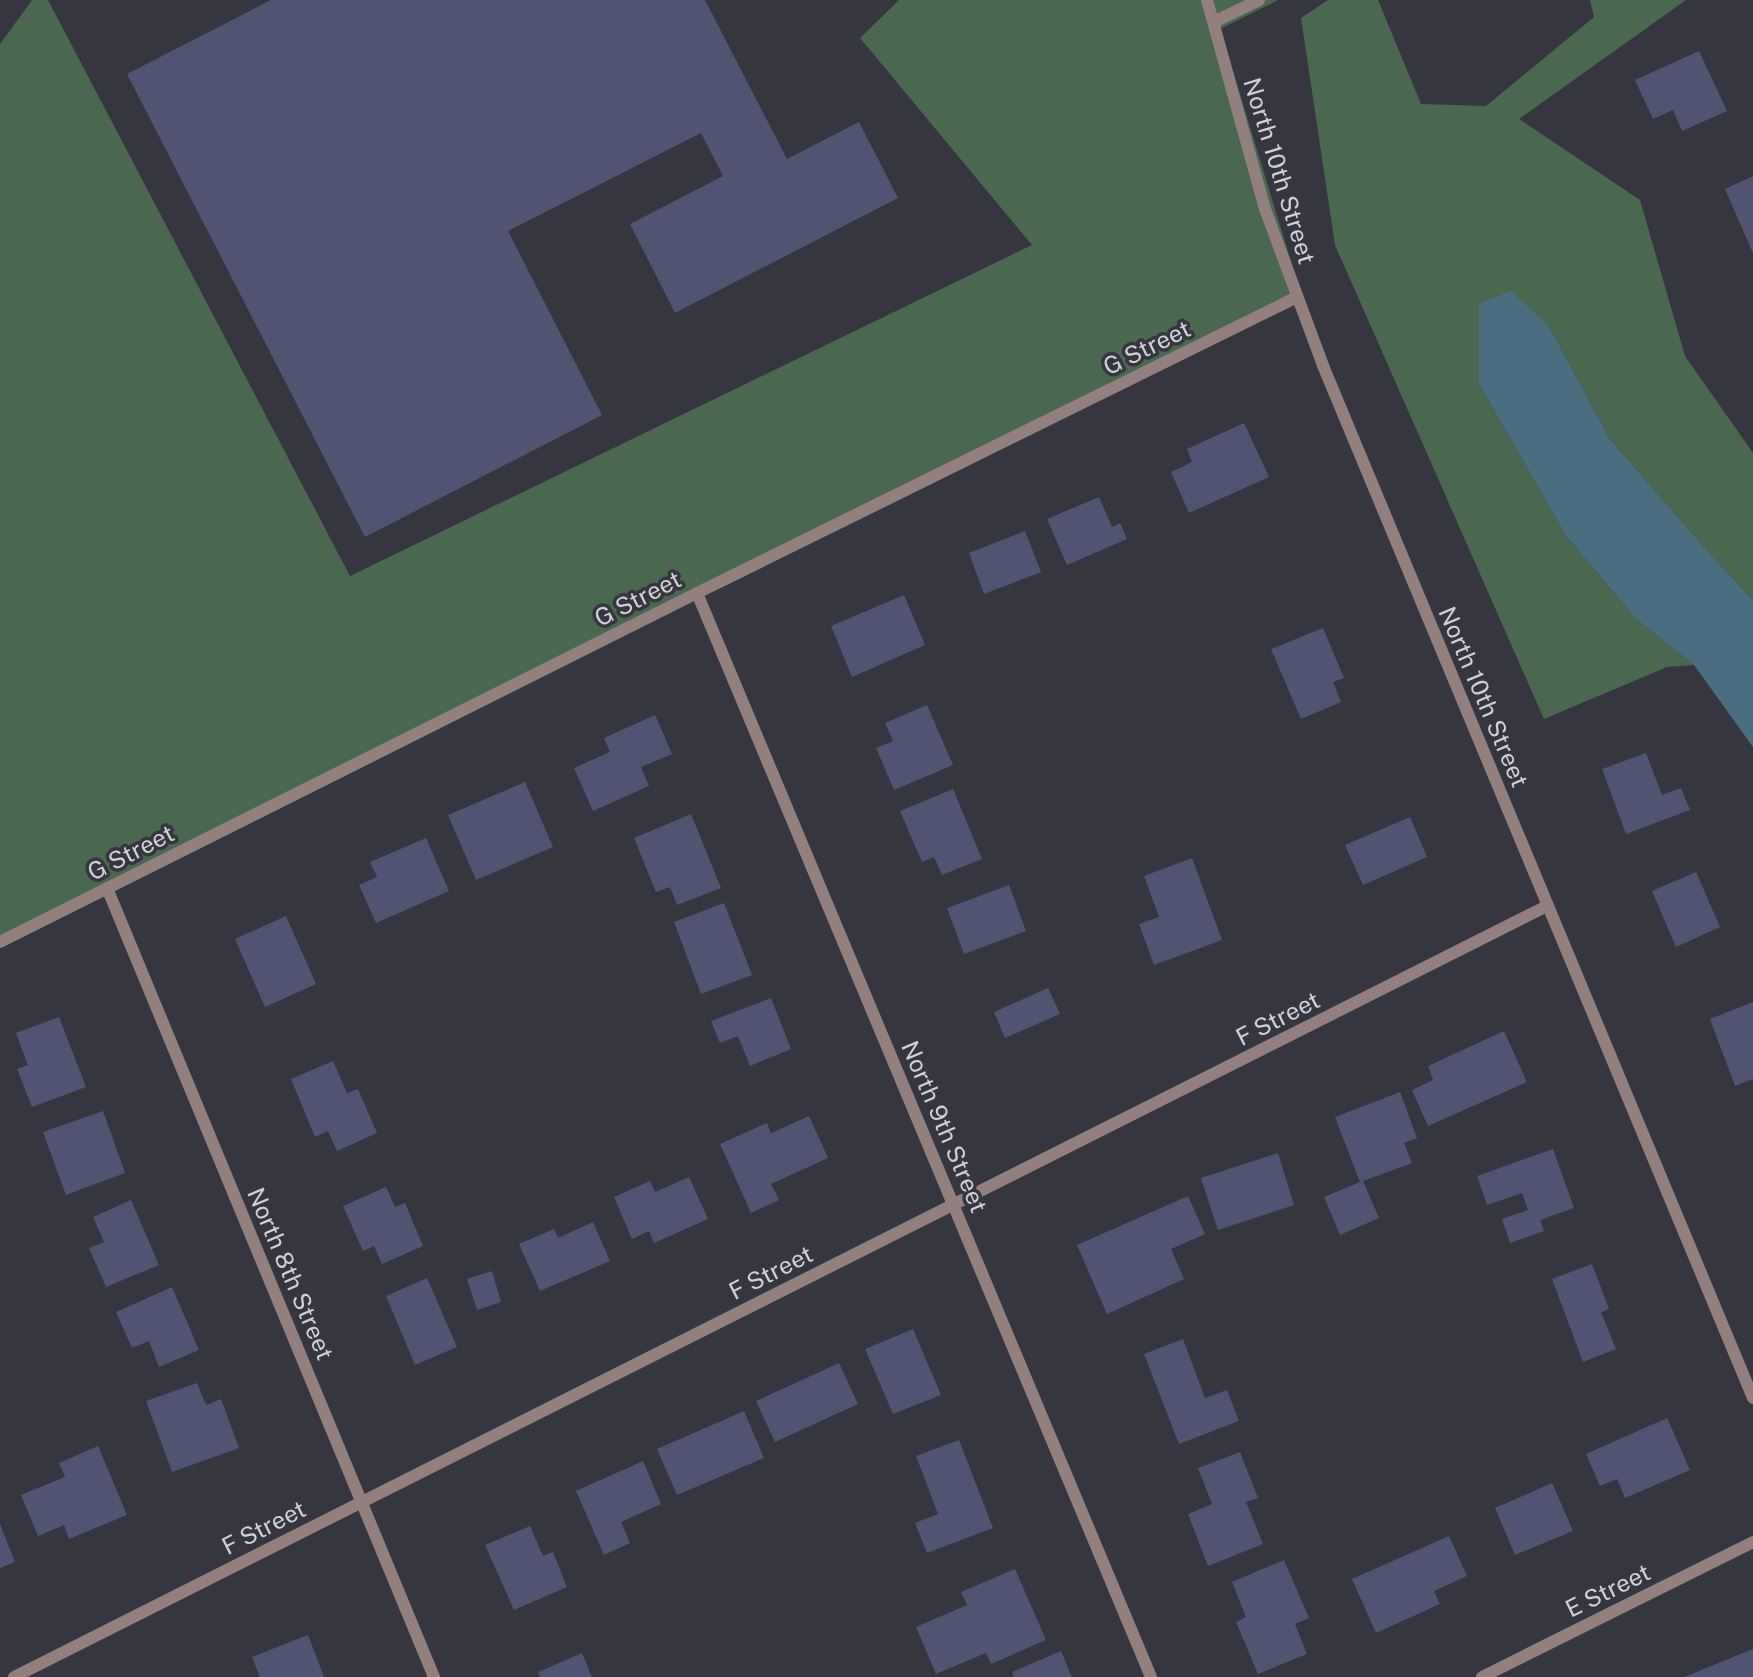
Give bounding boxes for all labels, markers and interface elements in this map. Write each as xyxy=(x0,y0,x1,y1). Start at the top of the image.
street label: North 10th Street xyxy=(1238,74,1322,267)
street label: G Street xyxy=(1098,314,1195,380)
street label: G Street xyxy=(590,564,686,632)
street label: North 10th Street xyxy=(1433,602,1535,791)
street label: G Street xyxy=(83,818,179,886)
street label: F Street xyxy=(1231,985,1324,1051)
street label: North 9th Street xyxy=(896,1037,994,1217)
street label: North 8th Street xyxy=(242,1183,340,1364)
street label: F Street xyxy=(724,1239,817,1305)
street label: F Street xyxy=(217,1494,310,1560)
street label: E Street xyxy=(1561,1558,1655,1623)

